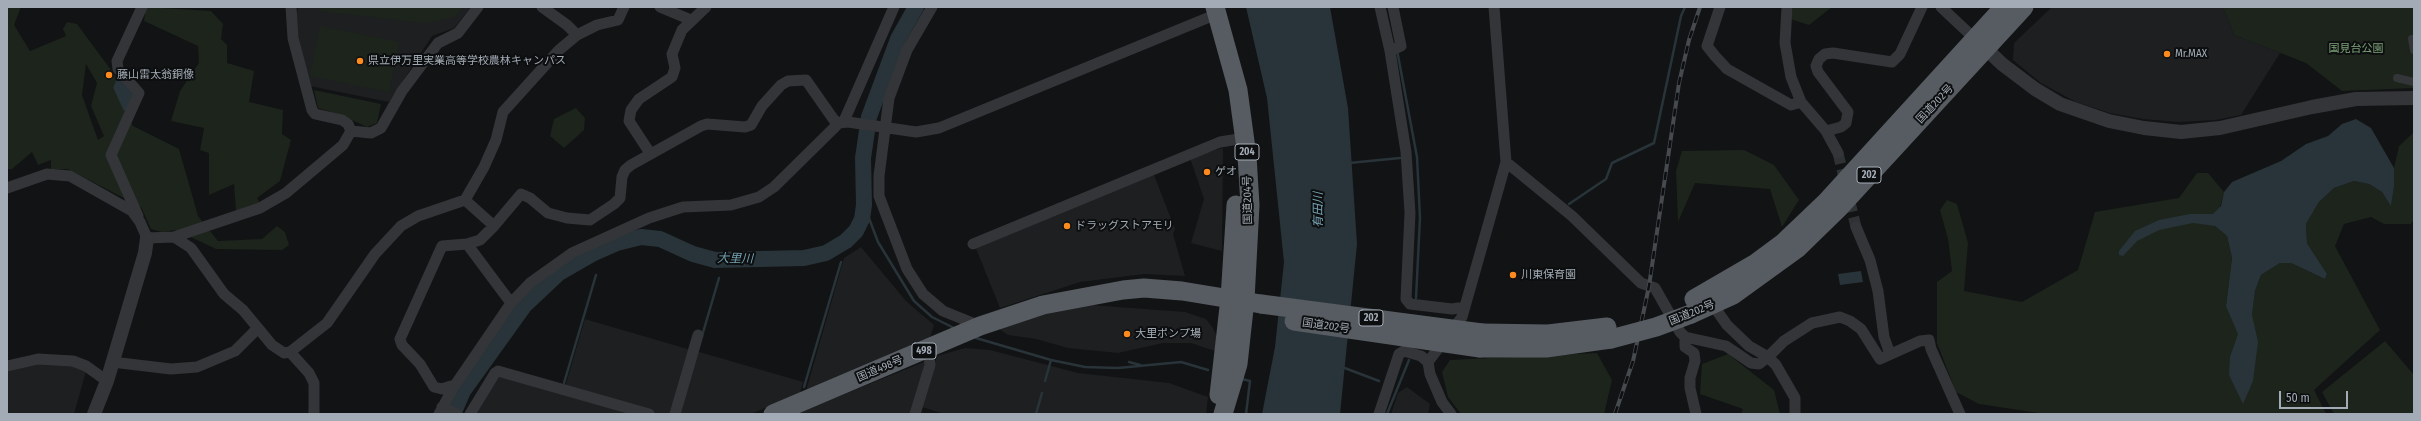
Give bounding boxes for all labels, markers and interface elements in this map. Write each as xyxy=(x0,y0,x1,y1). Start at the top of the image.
park label: 国見台公園 xyxy=(2329,42,2383,56)
place label: Mr.MAX xyxy=(2175,47,2207,61)
marker: Mr.MAX xyxy=(2162,49,2172,59)
place label: 県立伊万里実業高等学校農林キャンパス xyxy=(368,54,566,68)
marker: 県立伊万里実業高等学校農林キャンパス xyxy=(355,56,365,66)
place label: 藤山雷太翁銅像 xyxy=(117,68,194,82)
marker: 藤山雷太翁銅像 xyxy=(104,70,114,80)
street label: 国道202号 xyxy=(1914,82,1956,126)
road number: 204 xyxy=(1235,144,1259,160)
place label: ゲオ xyxy=(1215,165,1237,179)
marker: ゲオ xyxy=(1202,167,1212,177)
road number: 202 xyxy=(1857,167,1881,183)
street label: 国道204号 xyxy=(1241,175,1255,225)
water label: 有田川 xyxy=(1312,192,1326,228)
place label: ドラッグストアモリ xyxy=(1075,219,1174,233)
marker: ドラッグストアモリ xyxy=(1062,221,1072,231)
water label: 大里川 xyxy=(717,251,753,267)
place label: 川東保育園 xyxy=(1521,268,1576,282)
marker: 川東保育園 xyxy=(1508,270,1518,280)
street label: 国道202号 xyxy=(1667,298,1717,328)
road number: 202 xyxy=(1359,310,1383,326)
street label: 国道202号 xyxy=(1301,316,1351,336)
place label: 大里ポンプ場 xyxy=(1135,327,1201,341)
marker: 大里ポンプ場 xyxy=(1122,329,1132,339)
road number: 498 xyxy=(912,343,936,359)
street label: 国道498号 xyxy=(855,353,905,385)
scale bar xyxy=(2281,383,2350,409)
text: 50 m xyxy=(2286,391,2310,405)

